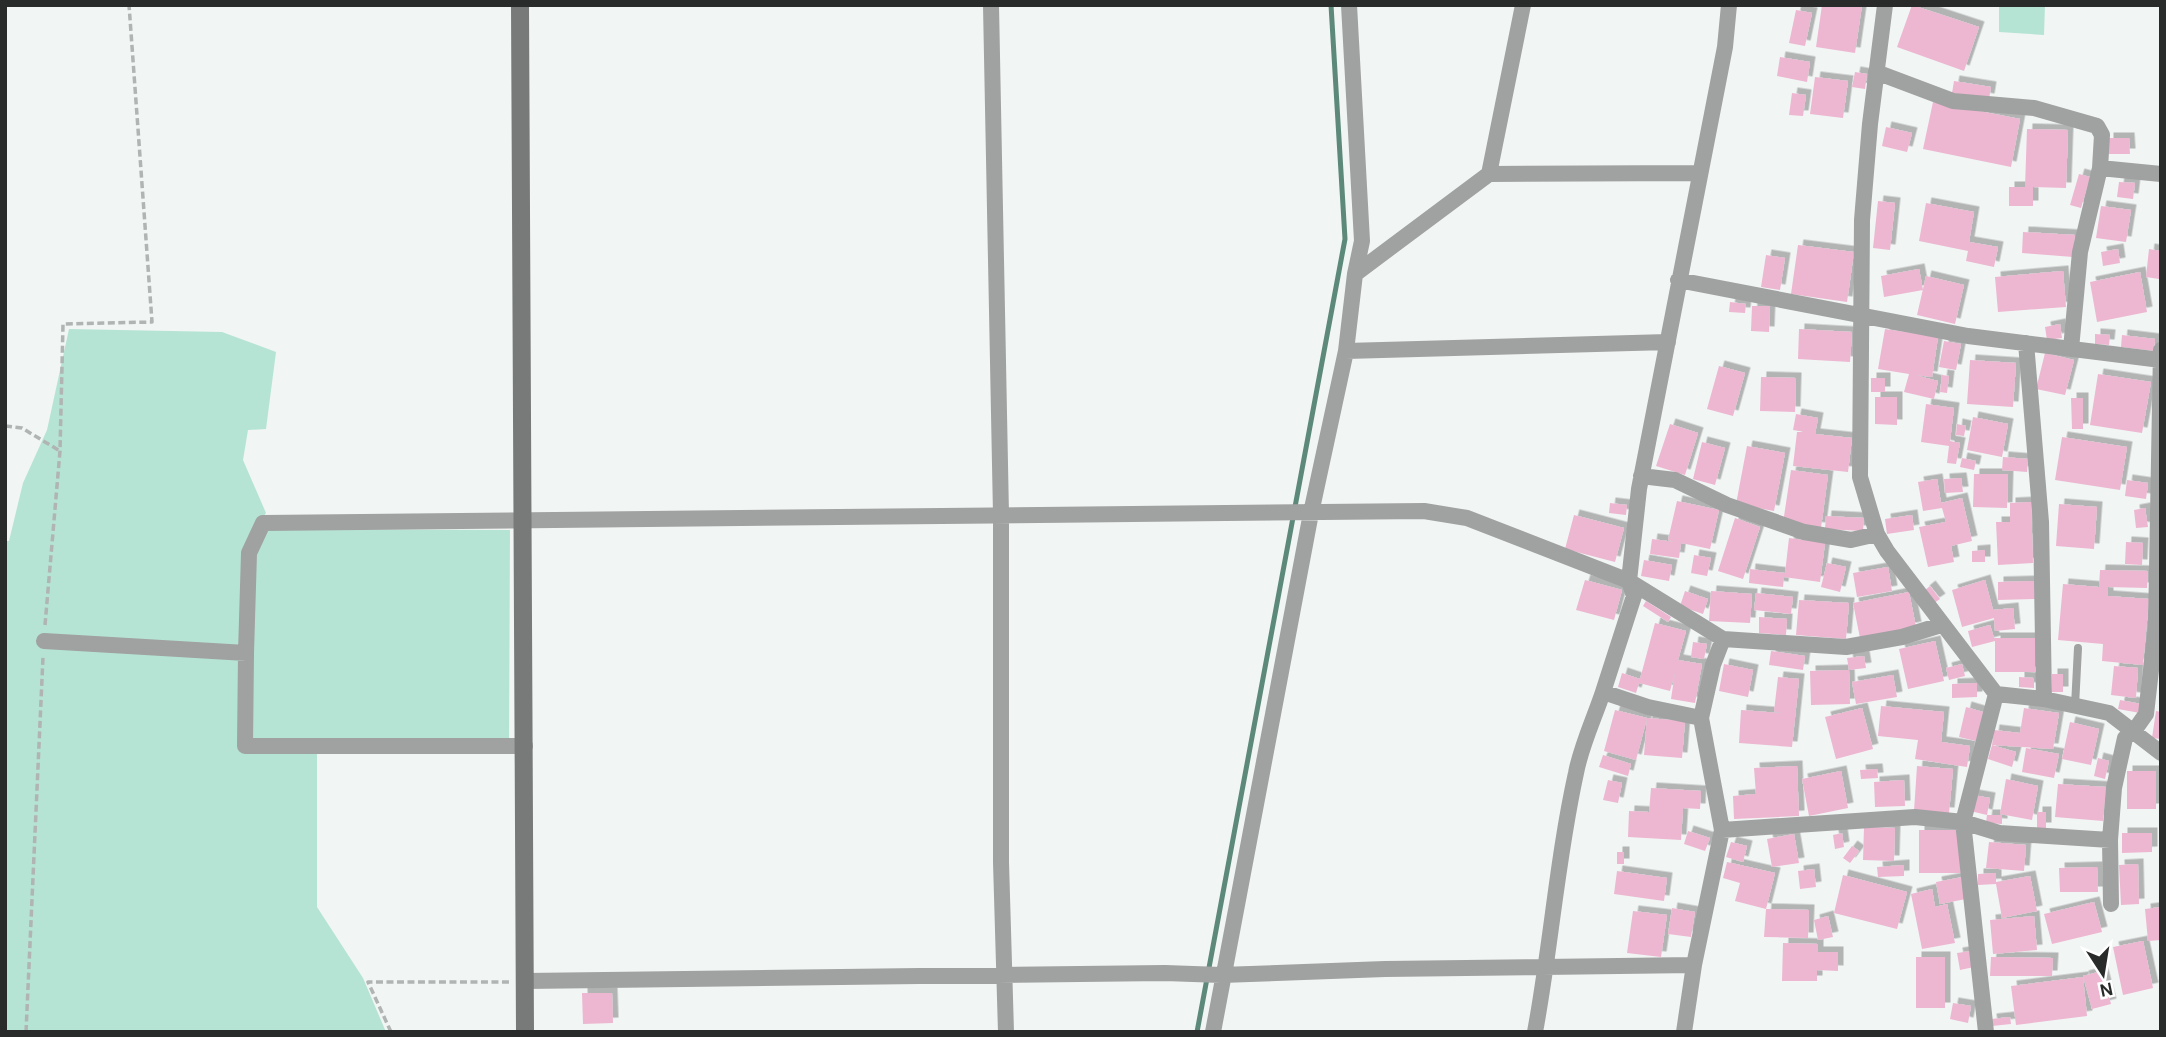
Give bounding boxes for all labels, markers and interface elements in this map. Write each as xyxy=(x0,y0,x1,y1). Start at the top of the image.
north arrow xyxy=(2068,939,2138,1009)
text: N xyxy=(2097,977,2115,1002)

